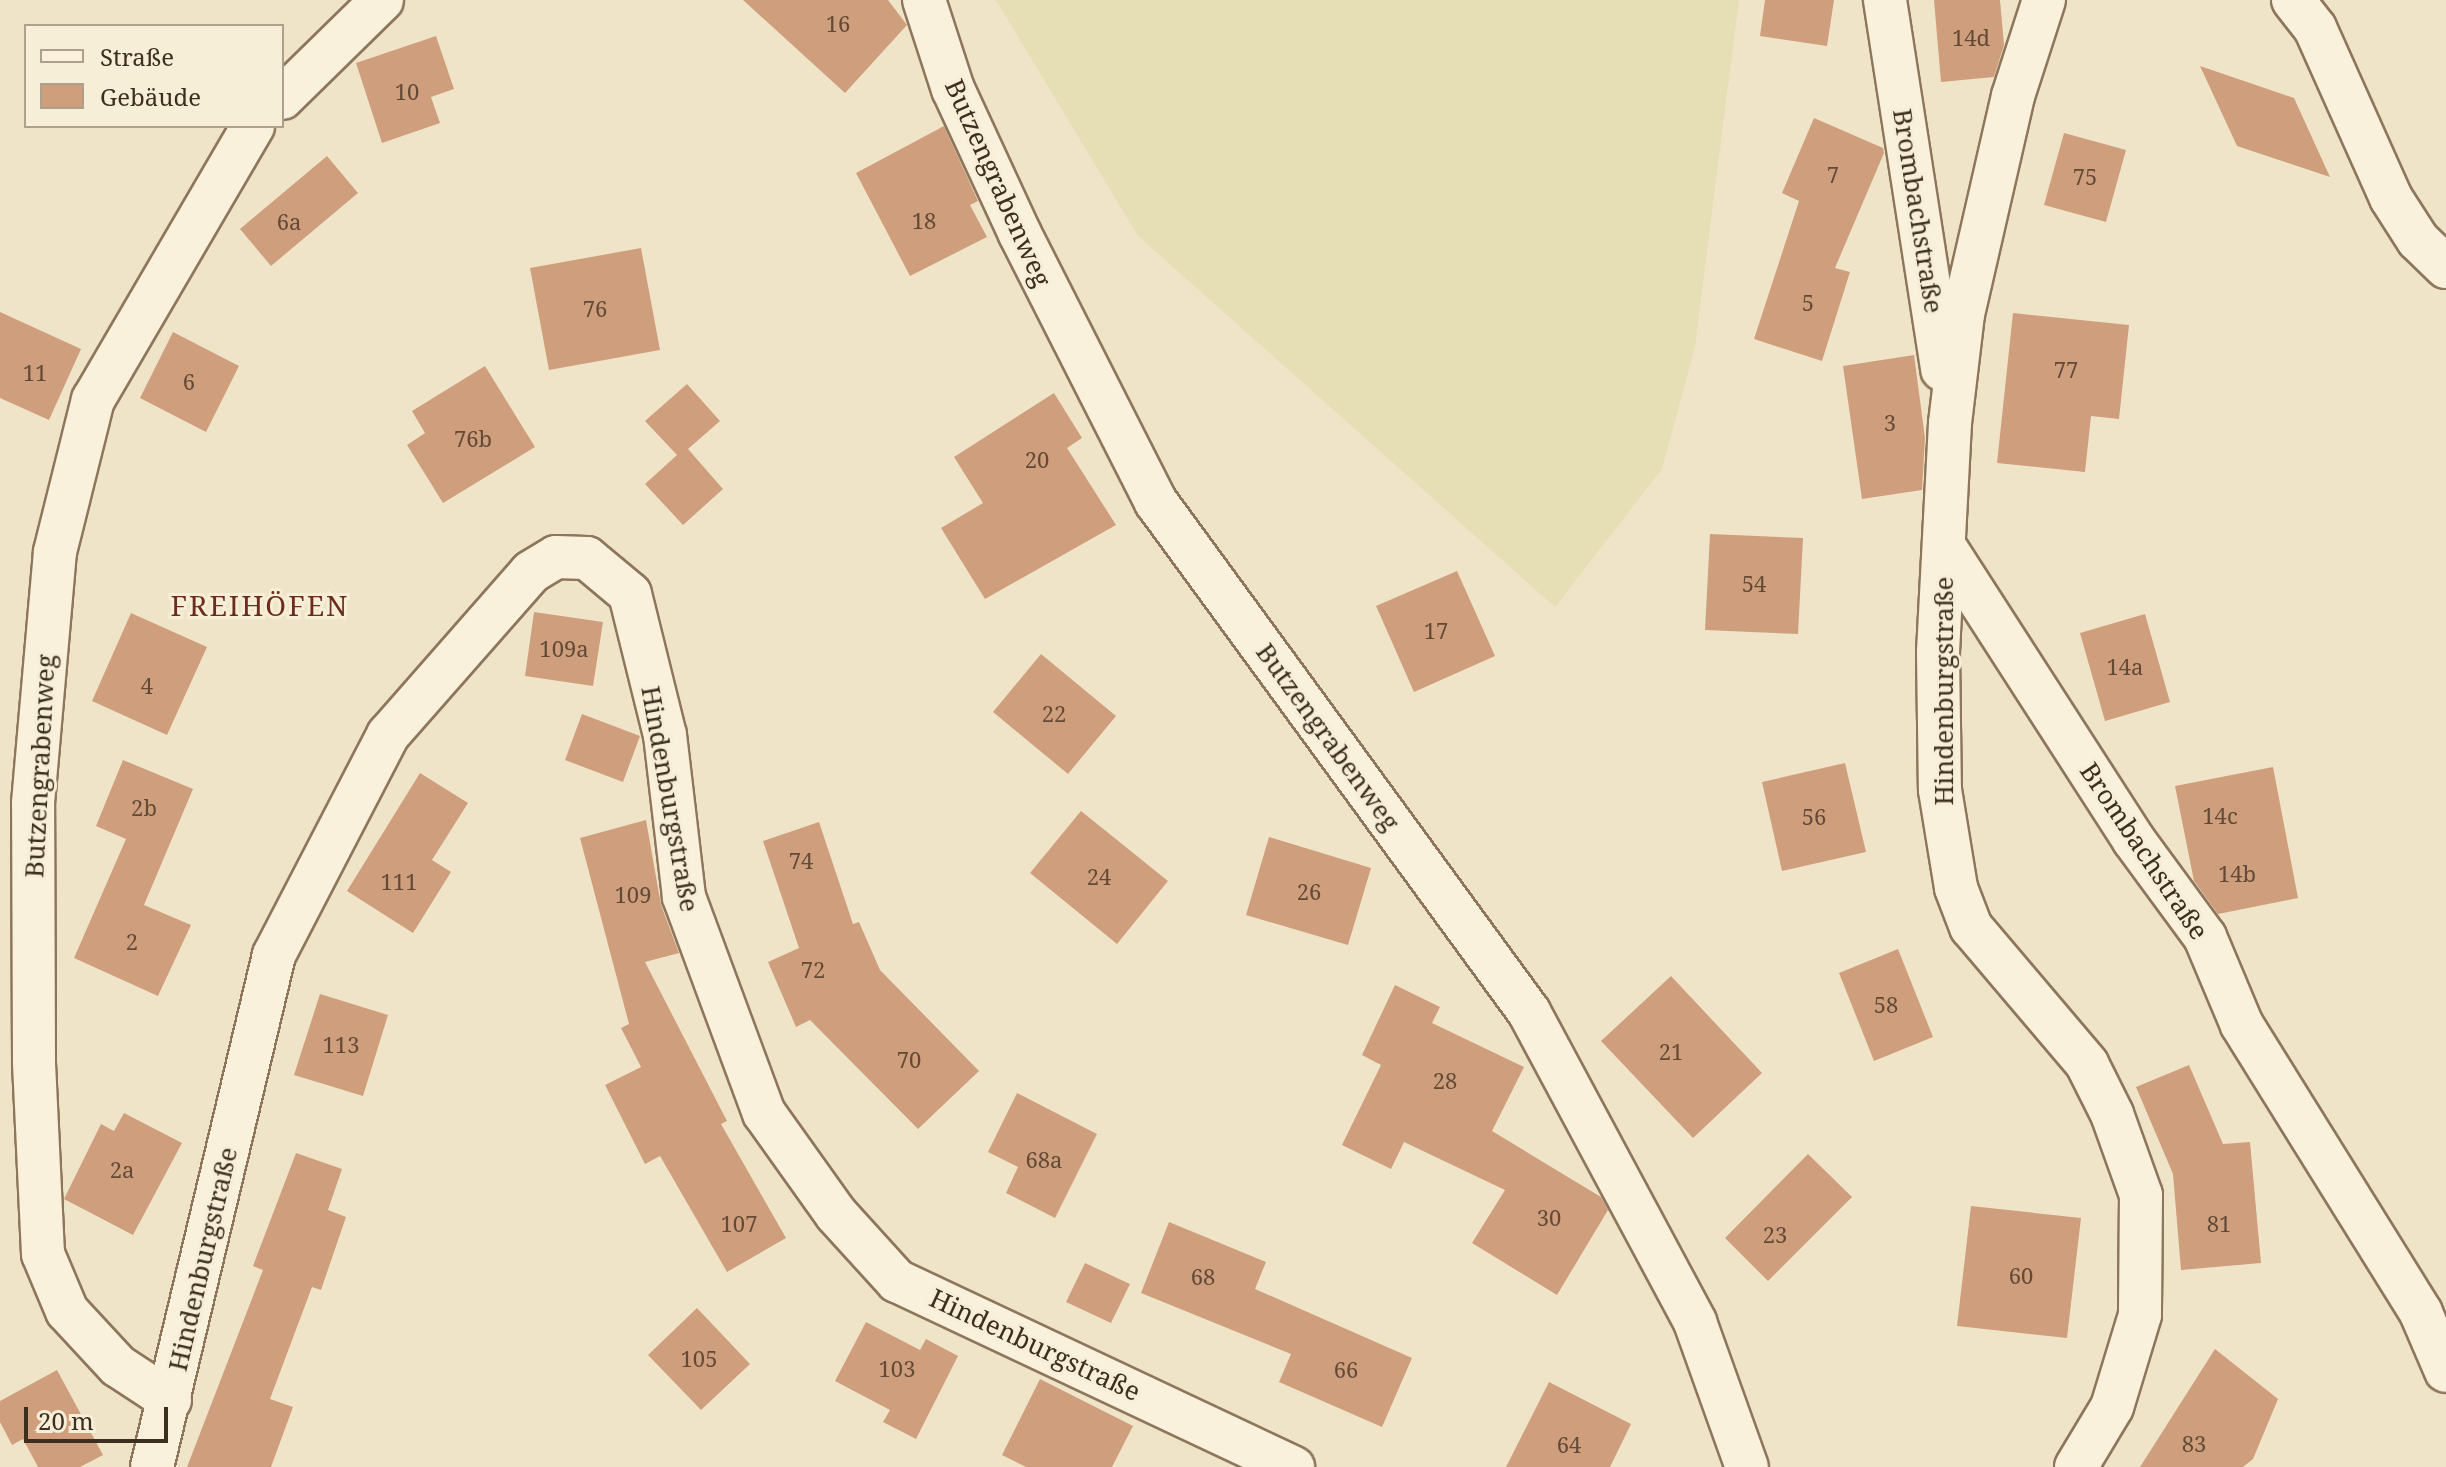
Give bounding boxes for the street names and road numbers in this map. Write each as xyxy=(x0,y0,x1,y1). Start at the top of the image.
street label: Butzengrabenweg xyxy=(938,74,1058,292)
street label: Brombachstraße xyxy=(1886,106,1950,316)
street label: Hindenburgstraße xyxy=(1928,576,1960,806)
street label: Butzengrabenweg xyxy=(1250,637,1406,837)
street label: Butzengrabenweg xyxy=(19,653,61,879)
street label: Hindenburgstraße xyxy=(635,684,705,914)
street label: Brombachstraße xyxy=(2073,757,2215,945)
street label: Hindenburgstraße xyxy=(162,1144,244,1374)
street label: Hindenburgstraße xyxy=(925,1282,1145,1408)

